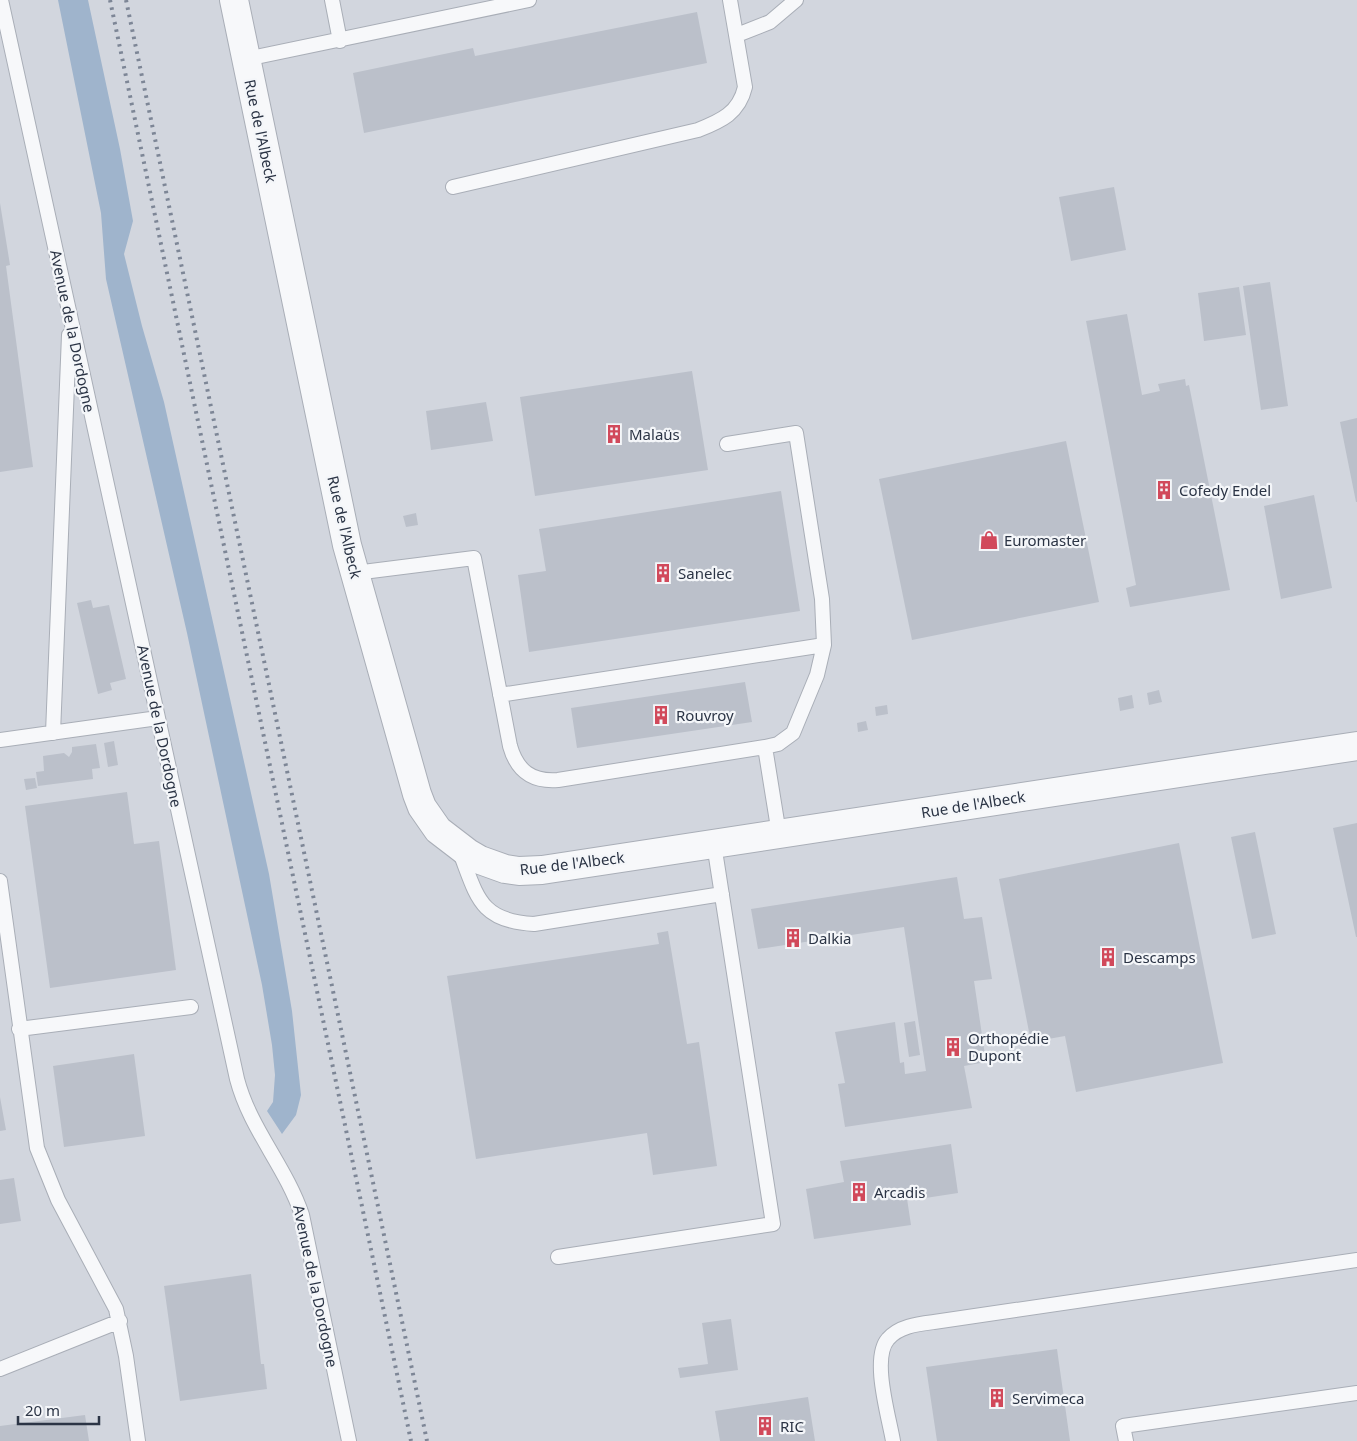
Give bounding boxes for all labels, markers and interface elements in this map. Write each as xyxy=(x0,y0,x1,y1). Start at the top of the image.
street label: Rue de l'Albeck xyxy=(240,78,282,184)
street label: Avenue de la Dordogne xyxy=(46,248,100,414)
building icon: Malaüs xyxy=(603,423,625,445)
place label: Malaüs xyxy=(629,424,680,444)
street label: Rue de l'Albeck xyxy=(323,474,367,580)
building icon: Cofedy Endel xyxy=(1153,479,1175,501)
place label: Cofedy Endel xyxy=(1179,480,1271,500)
shop icon: Euromaster xyxy=(978,529,1000,551)
place label: Euromaster xyxy=(1004,530,1086,550)
building icon: Sanelec xyxy=(652,562,674,584)
place label: Sanelec xyxy=(678,563,732,583)
street label: Avenue de la Dordogne xyxy=(133,643,187,809)
building icon: Rouvroy xyxy=(650,704,672,726)
place label: Rouvroy xyxy=(676,705,734,725)
street label: Rue de l'Albeck xyxy=(920,786,1026,822)
street label: Rue de l'Albeck xyxy=(519,847,625,879)
building icon: Dalkia xyxy=(782,927,804,949)
place label: Dalkia xyxy=(808,928,852,948)
building icon: Descamps xyxy=(1097,946,1119,968)
place label: Descamps xyxy=(1123,947,1196,967)
place label: Orthopédie Dupont xyxy=(968,1028,1049,1065)
building icon: Orthopédie Dupont xyxy=(942,1036,964,1058)
building icon: Arcadis xyxy=(848,1181,870,1203)
place label: Arcadis xyxy=(874,1182,925,1202)
street label: Avenue de la Dordogne xyxy=(289,1203,343,1369)
building icon: Servimeca xyxy=(986,1387,1008,1409)
place label: Servimeca xyxy=(1012,1388,1084,1408)
scale bar xyxy=(18,1394,99,1426)
text: 20 m xyxy=(25,1400,60,1420)
building icon: RIC xyxy=(754,1415,776,1437)
place label: RIC xyxy=(780,1416,804,1436)

